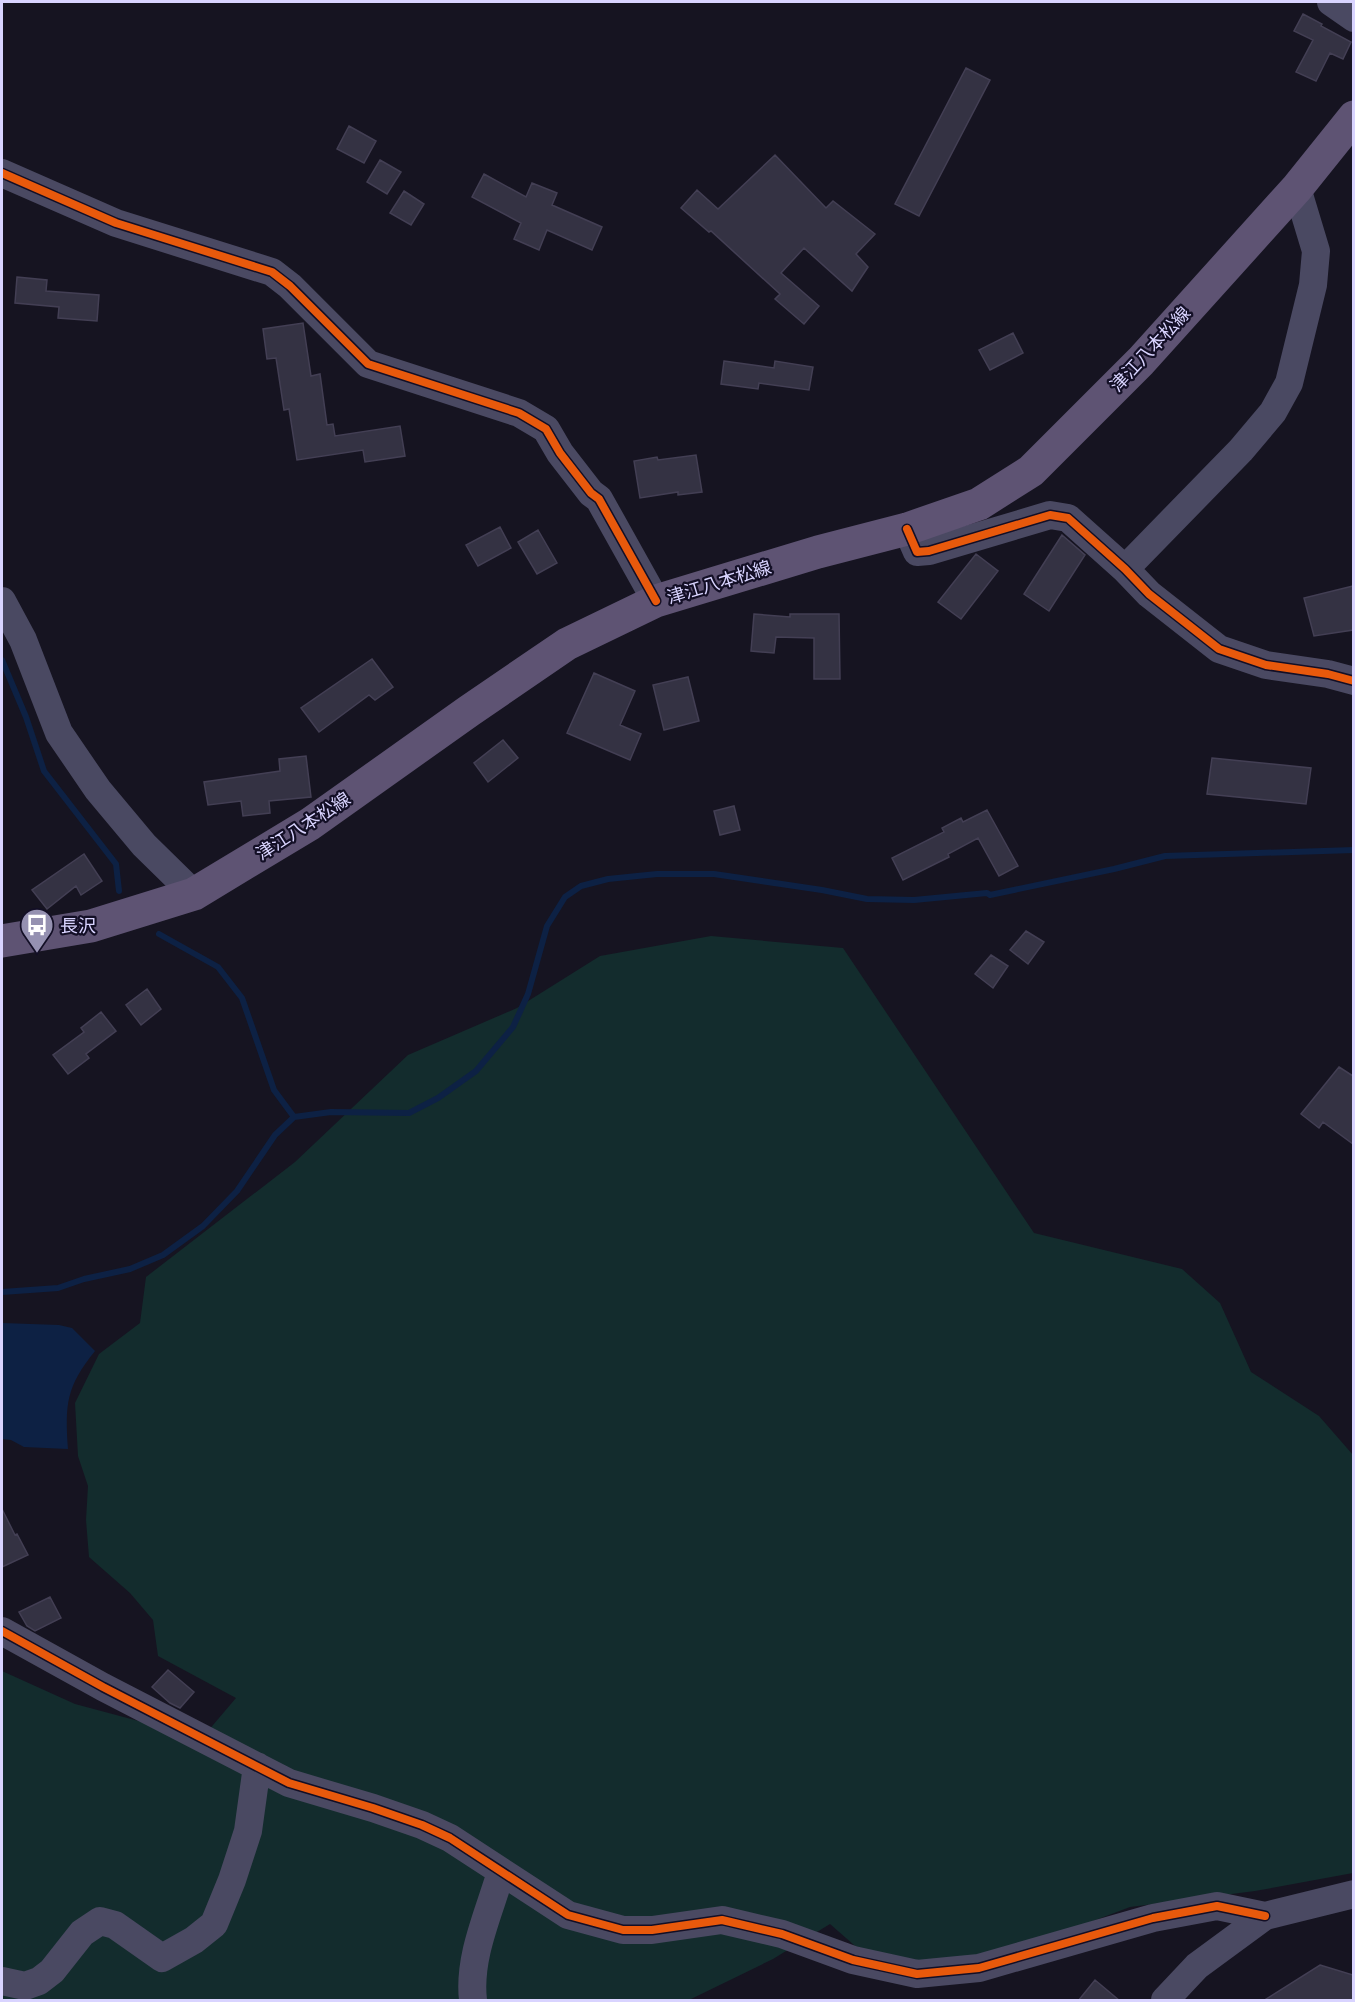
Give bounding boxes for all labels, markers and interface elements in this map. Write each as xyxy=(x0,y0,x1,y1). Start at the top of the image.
street label: 津江八本松線 xyxy=(1105,302,1195,396)
street label: 津江八本松線 xyxy=(664,556,774,608)
street label: 津江八本松線 xyxy=(252,788,354,864)
bus stop icon: 長沢 xyxy=(19,907,55,954)
place label: 長沢 xyxy=(60,915,96,936)

